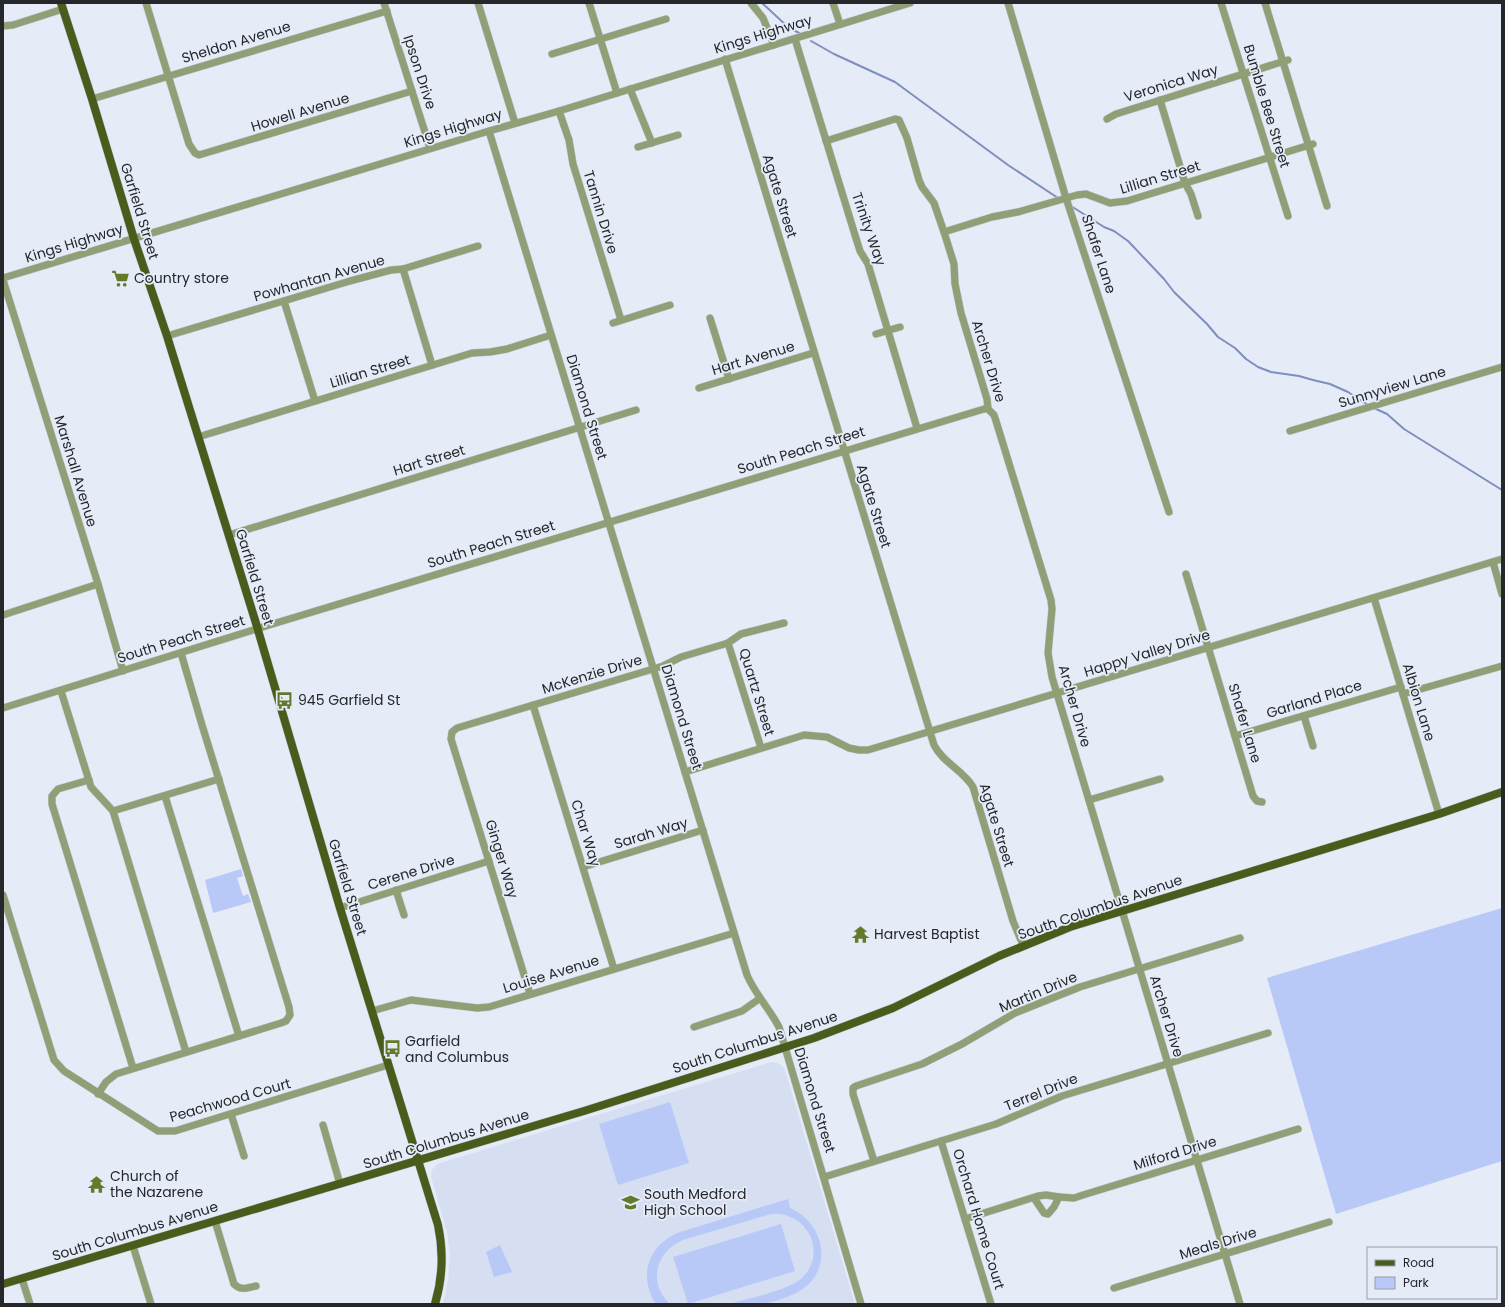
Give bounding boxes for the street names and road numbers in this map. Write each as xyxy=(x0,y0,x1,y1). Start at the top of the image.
street label: Kings Highway xyxy=(711,10,815,58)
street label: Sheldon Avenue xyxy=(179,16,293,68)
street label: Ipson Drive xyxy=(399,32,442,112)
street label: Bumble Bee Street xyxy=(1239,42,1295,170)
street label: Veronica Way xyxy=(1121,59,1221,107)
street label: Howell Avenue xyxy=(248,87,352,136)
street label: Kings Highway xyxy=(401,104,505,152)
street label: Agate Street xyxy=(758,152,802,240)
street label: Lillian Street xyxy=(1117,155,1203,199)
street label: Garfield Street xyxy=(116,160,164,262)
street label: Tannin Drive xyxy=(579,168,623,256)
street label: Trinity Way xyxy=(847,190,891,268)
street label: Shafer Lane xyxy=(1077,212,1121,296)
street label: Kings Highway xyxy=(22,219,126,267)
street label: Powhantan Avenue xyxy=(251,250,387,306)
street label: Archer Drive xyxy=(967,318,1011,405)
street label: Hart Avenue xyxy=(709,336,797,380)
street label: Lillian Street xyxy=(327,349,413,393)
street label: Diamond Street xyxy=(561,352,613,462)
street label: Sunnyview Lane xyxy=(1336,361,1448,413)
street label: Marshall Avenue xyxy=(50,413,103,530)
street label: South Peach Street xyxy=(735,421,867,479)
street label: Hart Street xyxy=(391,440,467,480)
street label: Agate Street xyxy=(852,462,896,550)
street label: South Peach Street xyxy=(425,515,557,573)
street label: Garfield Street xyxy=(231,526,279,628)
street label: South Peach Street xyxy=(115,610,247,668)
street label: Happy Valley Drive xyxy=(1081,624,1213,682)
street label: Quartz Street xyxy=(734,646,780,738)
street label: McKenzie Drive xyxy=(539,649,645,699)
street label: Albion Lane xyxy=(1398,661,1440,744)
street label: Diamond Street xyxy=(656,662,708,772)
street label: Archer Drive xyxy=(1054,662,1096,750)
street label: Garland Place xyxy=(1264,675,1364,723)
street label: Shafer Lane xyxy=(1223,681,1267,765)
street label: Agate Street xyxy=(975,781,1019,869)
street label: Char Way xyxy=(566,797,606,869)
street label: Sarah Way xyxy=(612,812,690,854)
street label: Ginger Way xyxy=(481,817,523,901)
street label: Garfield Street xyxy=(324,836,372,938)
street label: Cerene Drive xyxy=(365,849,457,895)
street label: South Columbus Avenue xyxy=(1015,869,1185,945)
street label: Louise Avenue xyxy=(500,950,602,998)
street label: Martin Drive xyxy=(996,966,1080,1017)
street label: Archer Drive xyxy=(1145,973,1189,1060)
street label: South Columbus Avenue xyxy=(670,1006,840,1078)
street label: Diamond Street xyxy=(789,1045,841,1155)
street label: Terrel Drive xyxy=(1001,1068,1081,1116)
street label: Peachwood Court xyxy=(167,1073,293,1127)
street label: South Columbus Avenue xyxy=(361,1104,532,1174)
street label: Milford Drive xyxy=(1131,1131,1219,1175)
street label: Orchard Home Court xyxy=(948,1146,1010,1292)
street label: South Columbus Avenue xyxy=(50,1196,221,1266)
street label: Meals Drive xyxy=(1177,1222,1259,1264)

